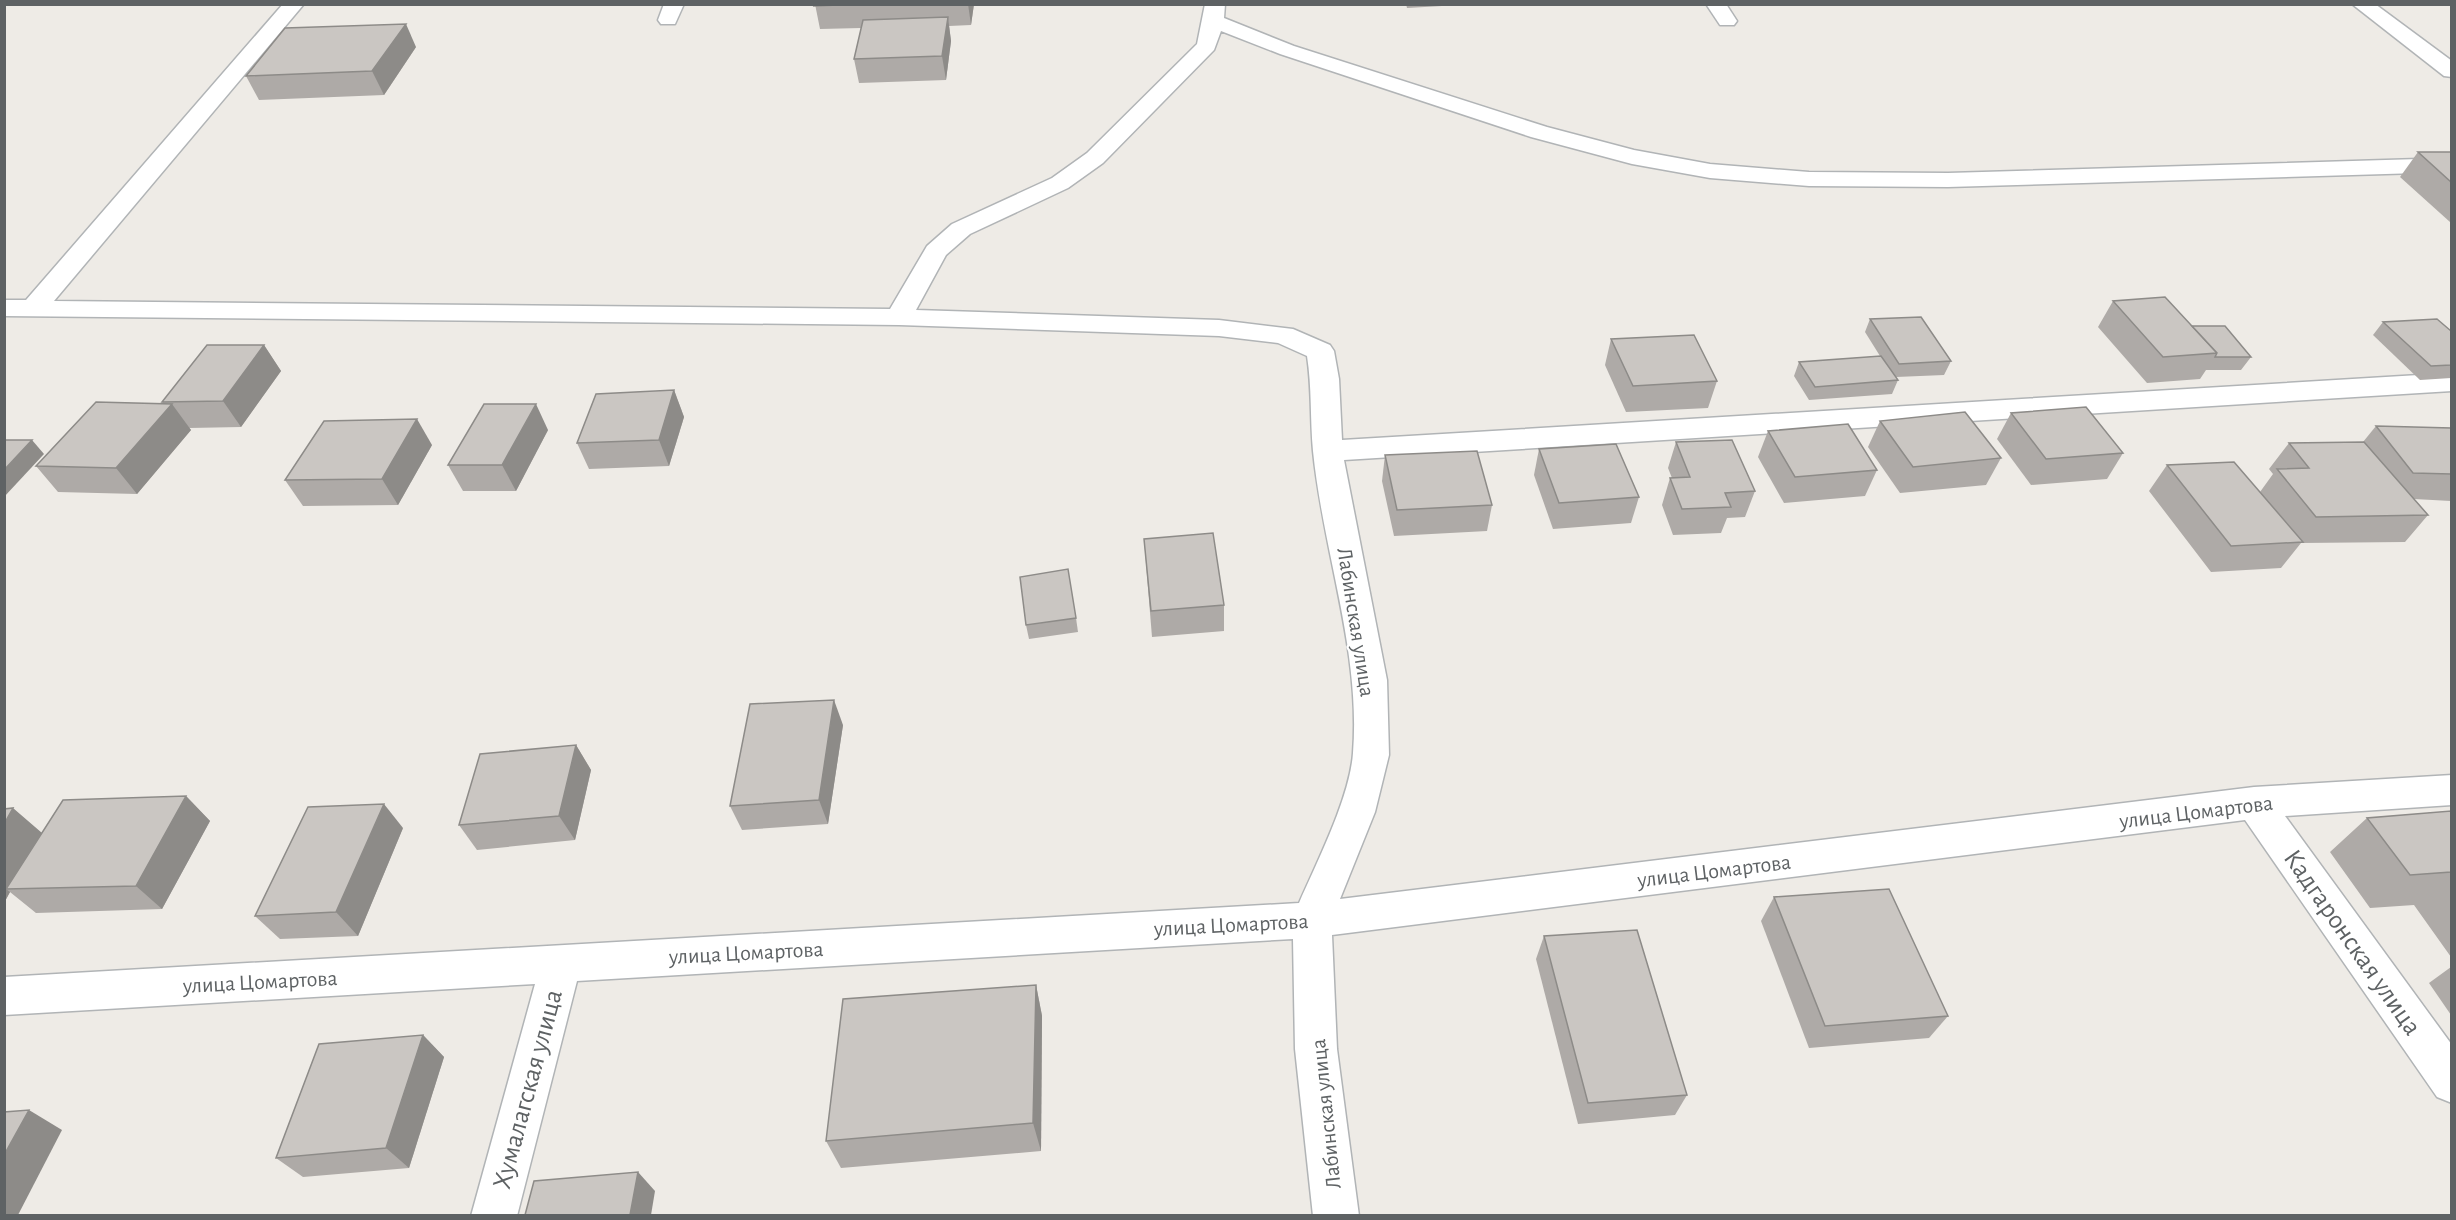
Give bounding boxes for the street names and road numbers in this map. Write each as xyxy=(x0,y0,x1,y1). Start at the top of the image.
street label: Лабинская улица xyxy=(1333,546,1379,698)
street label: улица Цомартова xyxy=(2117,792,2274,832)
street label: Кадгаронская улица xyxy=(2278,845,2427,1041)
street label: улица Цомартова xyxy=(1635,851,1792,891)
street label: улица Цомартова xyxy=(1152,910,1309,940)
street label: улица Цомартова xyxy=(667,938,824,968)
street label: улица Цомартова xyxy=(181,967,338,997)
street label: Хумалагская улица xyxy=(488,987,568,1192)
street label: Лабинская улица xyxy=(1307,1038,1345,1190)

